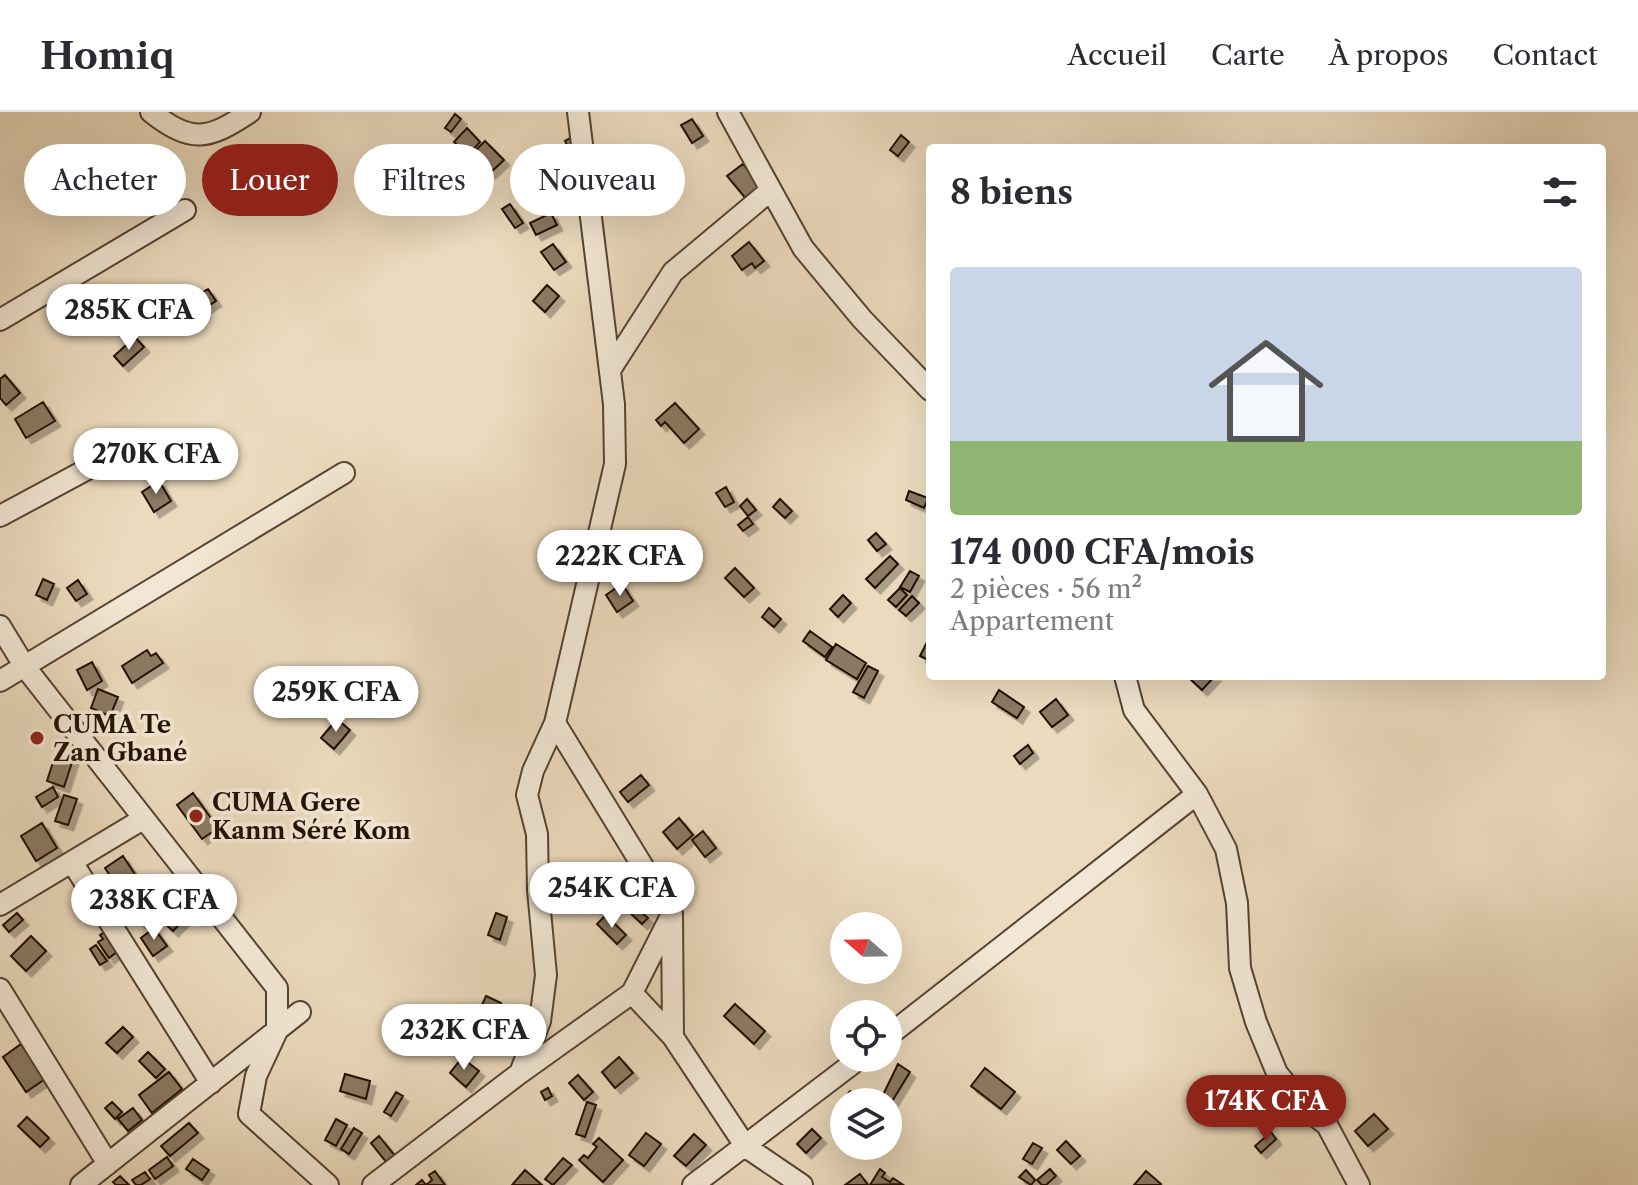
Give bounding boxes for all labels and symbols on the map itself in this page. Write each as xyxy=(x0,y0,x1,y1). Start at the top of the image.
pin: 285K CFA xyxy=(46,284,212,352)
pin: 270K CFA xyxy=(73,428,239,496)
pin: 222K CFA xyxy=(537,530,703,598)
pin: 259K CFA xyxy=(253,666,419,734)
place label: CUMA Te Zan Gbané xyxy=(53,710,187,767)
marker: CUMA Te Zan Gbané xyxy=(28,729,46,747)
place label: CUMA Gere Kanm Séré Kom xyxy=(212,788,411,845)
marker: CUMA Gere Kanm Séré Kom xyxy=(187,807,205,825)
pin: 254K CFA xyxy=(529,862,695,930)
pin: 238K CFA xyxy=(71,874,237,942)
north arrow xyxy=(830,912,902,984)
pin: 232K CFA xyxy=(381,1004,547,1072)
pin: 174K CFA xyxy=(1183,1075,1349,1143)

